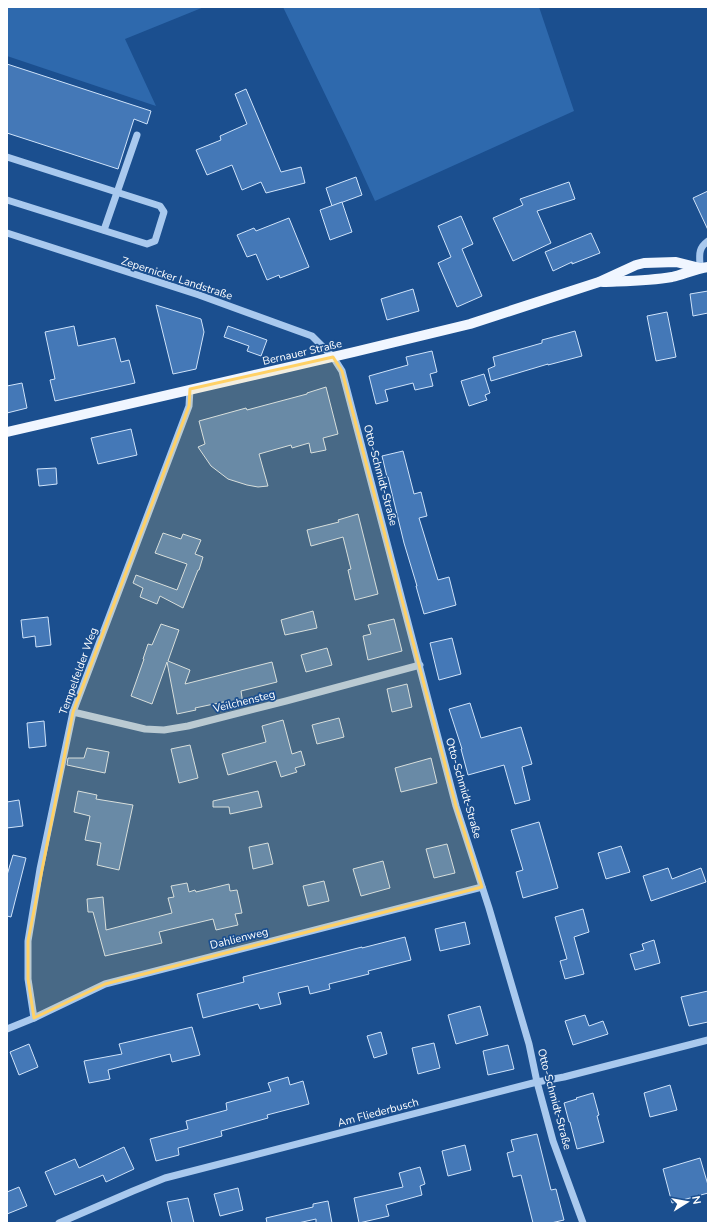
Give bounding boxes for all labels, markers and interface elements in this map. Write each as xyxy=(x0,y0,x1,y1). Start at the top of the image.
street label: Zepernicker Landstraße xyxy=(119,253,235,304)
street label: Bernauer Straße xyxy=(261,336,343,369)
street label: Otto-Schmidt-Straße xyxy=(360,423,401,528)
street label: Tempelfelder Weg xyxy=(56,625,101,717)
street label: Veilchensteg xyxy=(211,687,277,717)
street label: Otto-Schmidt-Straße xyxy=(442,736,485,840)
street label: Dahlienweg xyxy=(208,924,270,953)
street label: Otto-Schmidt-Straße xyxy=(534,1047,575,1152)
street label: Am Fliederbusch xyxy=(336,1094,420,1131)
north arrow xyxy=(667,1182,707,1222)
text: N xyxy=(688,1195,704,1206)

